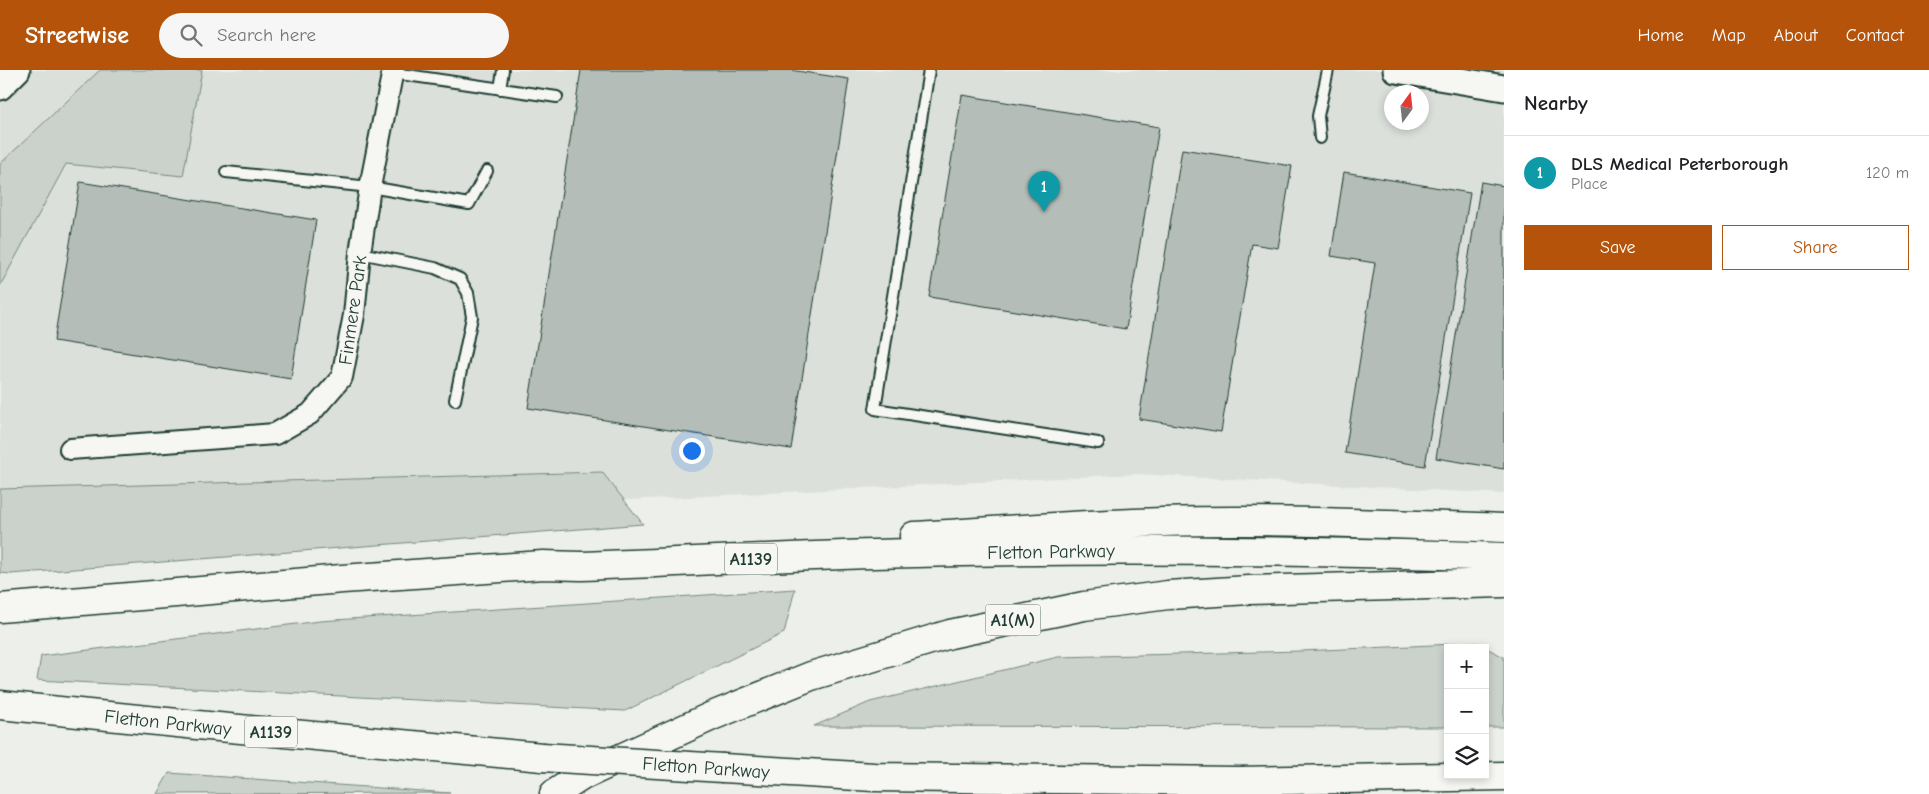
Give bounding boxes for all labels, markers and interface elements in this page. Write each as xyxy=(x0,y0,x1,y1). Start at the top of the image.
search box xyxy=(159,13,509,58)
text: Streetwise xyxy=(25,21,129,49)
icon: search xyxy=(177,21,205,49)
text: Search here xyxy=(217,24,316,46)
text: Home xyxy=(1637,25,1684,46)
text: Map xyxy=(1712,25,1746,46)
text: About xyxy=(1774,25,1818,46)
text: Contact xyxy=(1846,25,1904,46)
north arrow xyxy=(1384,85,1429,130)
text: Nearby xyxy=(1524,91,1588,115)
text: DLS Medical Peterborough xyxy=(1571,153,1789,175)
text: 1 xyxy=(1537,164,1543,182)
text: 120 m xyxy=(1866,164,1909,182)
pin: 1 xyxy=(1028,171,1060,212)
text: Place xyxy=(1571,175,1607,193)
button: Save xyxy=(1524,225,1712,270)
button: Share xyxy=(1722,225,1909,270)
street label: Finmere Park xyxy=(334,253,372,366)
your location xyxy=(679,438,705,464)
street label: Fletton Parkway xyxy=(987,540,1115,564)
road number: A1139 xyxy=(725,544,777,574)
road number: A1(M) xyxy=(986,604,1040,636)
map controls xyxy=(1444,644,1489,779)
button: + xyxy=(1444,644,1489,689)
button: − xyxy=(1444,689,1489,734)
street label: Fletton Parkway xyxy=(103,705,233,741)
road number: A1139 xyxy=(245,716,297,748)
button: layers xyxy=(1444,734,1489,779)
street label: Fletton Parkway xyxy=(642,753,771,783)

